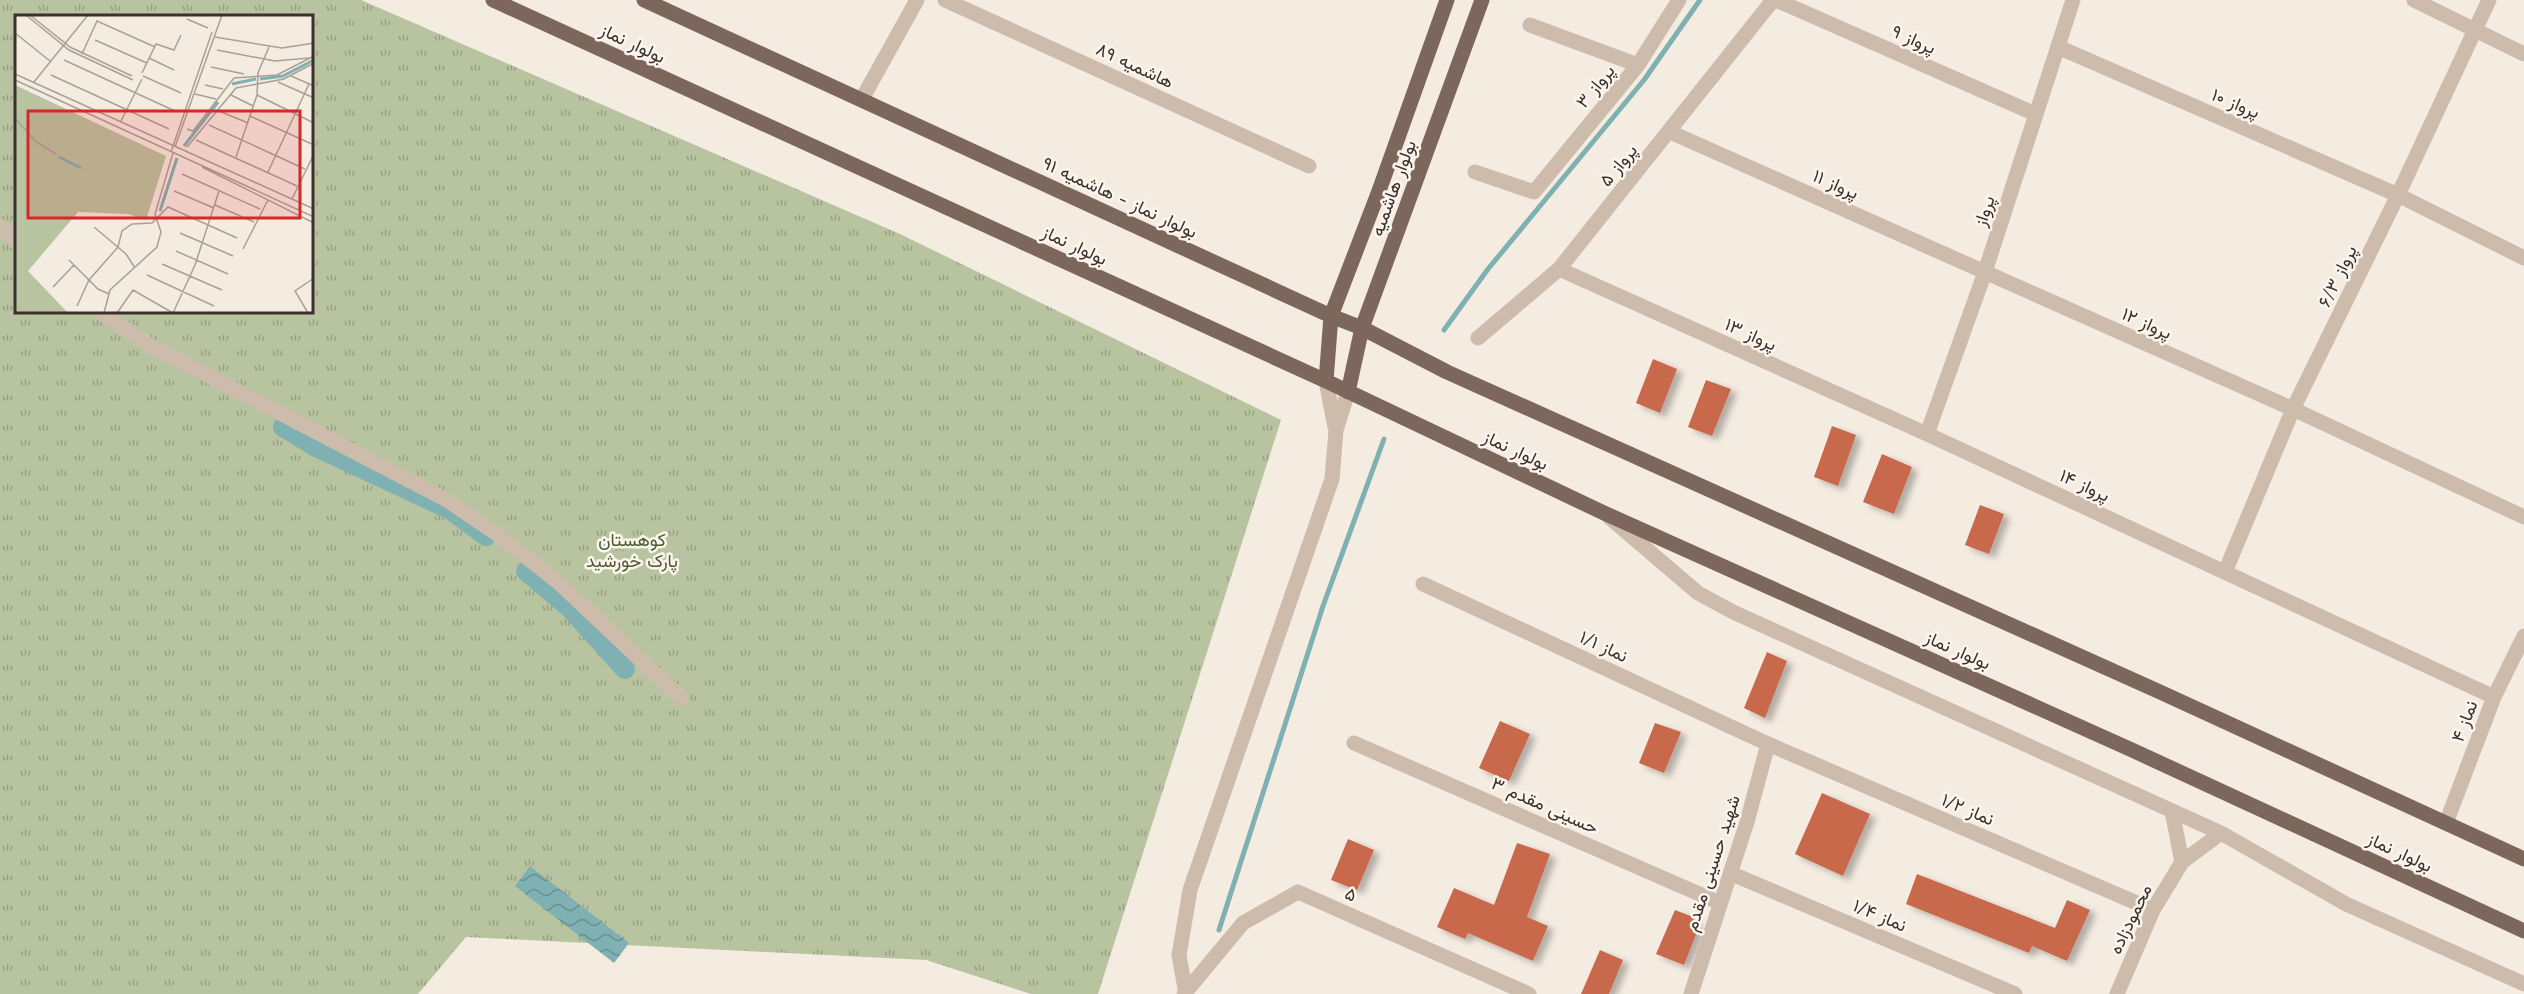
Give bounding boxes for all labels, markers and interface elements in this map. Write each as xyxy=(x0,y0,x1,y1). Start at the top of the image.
inset map xyxy=(15,15,314,314)
street label: بولوار نماز xyxy=(596,18,669,68)
street label: پرواز ۹ xyxy=(1888,20,1939,60)
street label: هاشمیه ۸۹ xyxy=(1093,38,1177,92)
street label: پرواز ۳ xyxy=(1571,60,1620,113)
street label: پرواز ۱۰ xyxy=(2208,84,2263,124)
street label: بولوار هاشمیه xyxy=(1366,137,1421,239)
street label: پرواز ۵ xyxy=(1595,140,1643,192)
street label: بولوار نماز - هاشمیه ۹۱ xyxy=(1039,152,1201,243)
street label: پرواز ۱۱ xyxy=(1809,165,1862,205)
street label: پرواز xyxy=(1969,193,2001,231)
street label: بولوار نماز xyxy=(1038,220,1111,270)
street label: پرواز ۶/۳ xyxy=(2313,242,2363,311)
street label: پرواز ۱۲ xyxy=(2118,303,2175,345)
street label: پرواز ۱۳ xyxy=(1721,313,1780,356)
street label: بولوار نماز xyxy=(1479,425,1552,475)
street label: پرواز ۱۴ xyxy=(2056,464,2113,508)
park label: کوهستان پارک خورشید xyxy=(586,529,678,573)
street label: نماز ۱/۱ xyxy=(1576,626,1631,667)
street label: بولوار نماز xyxy=(1921,626,1994,675)
street label: نماز ۴ xyxy=(2447,697,2482,745)
street label: حسینی مقدم ۳ xyxy=(1488,772,1602,840)
street label: نماز ۱/۲ xyxy=(1938,789,1997,830)
street label: شهید حسینی مقدم xyxy=(1680,792,1746,934)
street label: بولوار نماز xyxy=(2363,827,2436,877)
street label: محمودزاده xyxy=(2104,881,2157,958)
street label: ۵ xyxy=(1342,882,1360,906)
street label: نماز ۱/۴ xyxy=(1850,894,1910,936)

